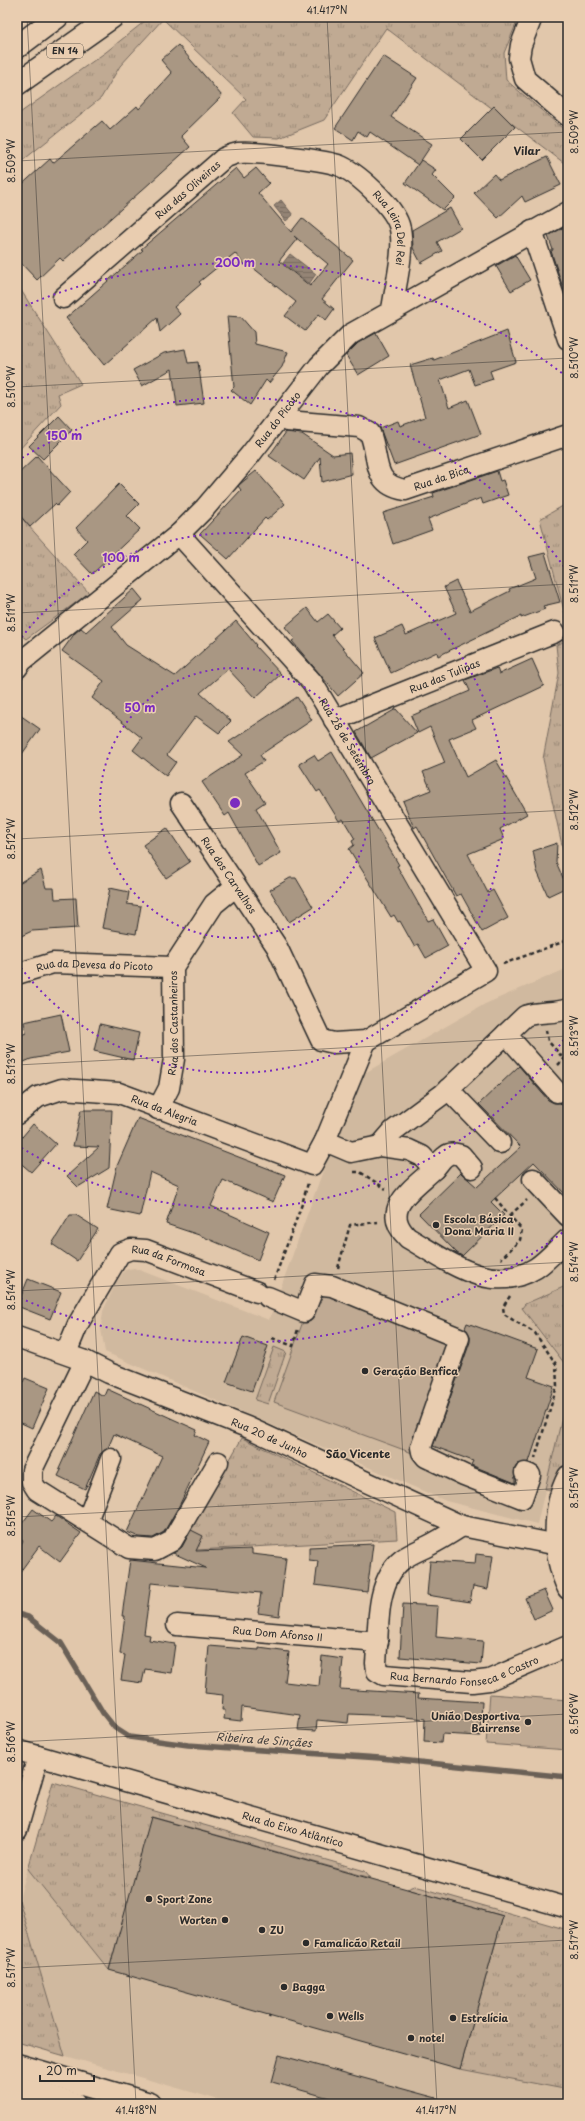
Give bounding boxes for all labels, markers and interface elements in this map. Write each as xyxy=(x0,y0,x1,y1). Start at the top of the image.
text: 41.417°N xyxy=(306,2,348,17)
road number: EN 14 xyxy=(47,44,83,58)
text: 8.509°W xyxy=(566,109,581,154)
text: 8.509°W xyxy=(3,138,18,183)
district label: Vilar xyxy=(513,142,541,159)
street label: Rua das Oliveiras xyxy=(151,156,224,222)
street label: Rua Leira Del Rei xyxy=(370,186,409,267)
text: 200 m xyxy=(215,253,255,271)
text: 8.510°W xyxy=(566,336,581,379)
text: 8.510°W xyxy=(3,365,18,408)
street label: Rua do Picoto xyxy=(251,388,304,450)
text: 150 m xyxy=(46,426,82,444)
street label: Rua da Bica xyxy=(411,461,472,494)
text: 100 m xyxy=(102,548,140,566)
text: 8.511°W xyxy=(566,564,581,603)
text: 8.511°W xyxy=(3,593,18,632)
street label: Rua das Tulipas xyxy=(407,655,482,696)
street label: Rua 28 de Setembro xyxy=(316,695,380,787)
text: 50 m xyxy=(124,698,156,716)
text: 8.512°W xyxy=(566,789,581,831)
centre of rings xyxy=(228,796,242,810)
text: 8.512°W xyxy=(3,818,18,860)
street label: Rua dos Carvalhos xyxy=(198,833,261,916)
street label: Rua da Devesa do Picoto xyxy=(34,955,154,975)
street label: Rua dos Castanheiros xyxy=(163,970,181,1076)
text: 8.513°W xyxy=(566,1015,581,1057)
text: 8.513°W xyxy=(3,1043,18,1085)
street label: Rua da Alegria xyxy=(129,1090,201,1129)
place label: Escola Básica Dona Maria II xyxy=(444,1211,514,1238)
marker: Escola Básica Dona Maria II xyxy=(431,1220,441,1230)
street label: Rua da Formosa xyxy=(131,1241,209,1279)
text: 8.514°W xyxy=(566,1241,581,1283)
text: 8.514°W xyxy=(3,1269,18,1311)
place label: Geração Benfica xyxy=(373,1363,458,1378)
marker: Geração Benfica xyxy=(360,1366,370,1376)
street label: Rua 20 de Junho xyxy=(229,1414,311,1461)
district label: São Vicente xyxy=(326,1445,390,1462)
text: 8.515°W xyxy=(566,1467,581,1509)
text: 8.515°W xyxy=(3,1495,18,1537)
street label: Rua Dom Afonso II xyxy=(232,1622,323,1644)
street label: Rua Bernardo Fonseca e Castro xyxy=(390,1651,541,1689)
text: 8.516°W xyxy=(566,1693,581,1735)
place label: União Desportiva Bairrense xyxy=(431,1708,521,1735)
marker: União Desportiva Bairrense xyxy=(523,1717,533,1727)
text: 8.516°W xyxy=(3,1721,18,1763)
water label: Ribeira de Sinçães xyxy=(216,1728,313,1751)
street label: Rua do Eixo Atlântico xyxy=(241,1807,346,1850)
place label: Sport Zone xyxy=(157,1891,212,1906)
marker: Sport Zone xyxy=(144,1894,154,1904)
place label: Worten xyxy=(180,1912,217,1927)
marker: Worten xyxy=(220,1915,230,1925)
text: 8.517°W xyxy=(566,1919,581,1960)
place label: ZU xyxy=(270,1922,284,1937)
marker: ZU xyxy=(257,1925,267,1935)
place label: Famalicão Retail xyxy=(314,1935,401,1950)
marker: Famalicão Retail xyxy=(301,1938,311,1948)
text: 8.517°W xyxy=(3,1947,18,1988)
place label: Bagga xyxy=(292,1979,325,1994)
marker: Bagga xyxy=(279,1982,289,1992)
place label: Wells xyxy=(338,2008,364,2023)
place label: Estrelícia xyxy=(461,2010,508,2025)
marker: Wells xyxy=(325,2011,335,2021)
marker: Estrelícia xyxy=(448,2013,458,2023)
place label: note! xyxy=(419,2030,444,2045)
marker: note! xyxy=(406,2033,416,2043)
scale bar xyxy=(40,2057,94,2083)
text: 20 m xyxy=(46,2061,77,2079)
text: 41.418°N xyxy=(115,2102,157,2117)
text: 41.417°N xyxy=(415,2102,457,2117)

